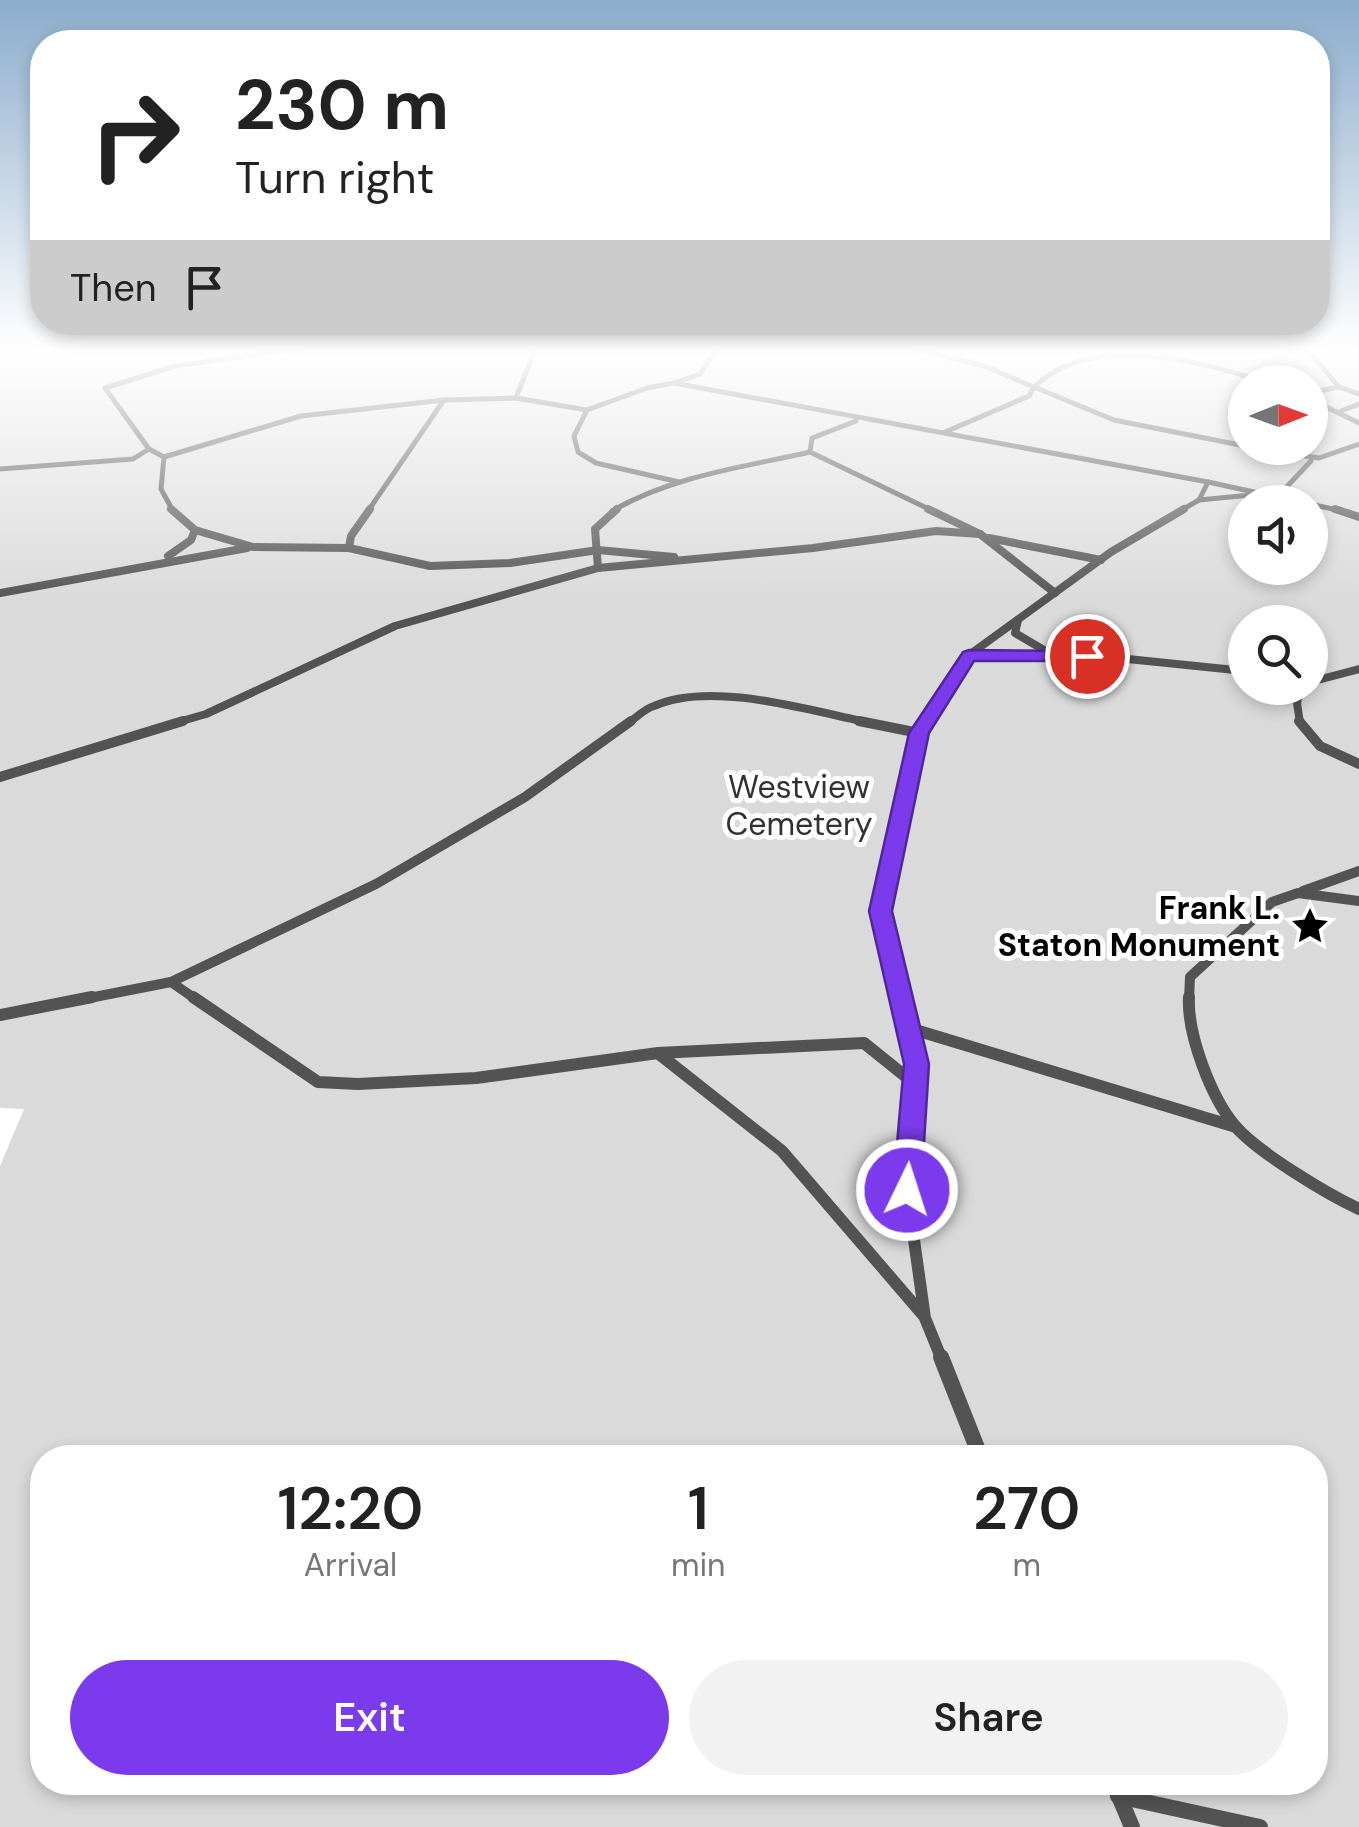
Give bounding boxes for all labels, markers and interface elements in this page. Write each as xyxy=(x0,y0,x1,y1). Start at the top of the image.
text: 230 m xyxy=(235,60,449,151)
icon: right xyxy=(70,70,200,200)
text: Turn right xyxy=(235,148,434,207)
icon: arrive xyxy=(177,260,232,315)
text: Then xyxy=(70,263,157,313)
north arrow xyxy=(1228,365,1328,465)
map controls xyxy=(1228,365,1328,705)
button: sound xyxy=(1228,485,1328,585)
button: search xyxy=(1228,605,1328,705)
pin xyxy=(1045,614,1130,699)
icon: arrive xyxy=(1060,629,1115,684)
park label: Westview Cemetery xyxy=(725,766,873,845)
place label: Frank L. Staton Monument xyxy=(998,887,1280,966)
place icon: Frank L. Staton Monument xyxy=(1289,905,1331,947)
position arrow xyxy=(855,1138,959,1242)
text: 12:20 xyxy=(277,1469,423,1548)
text: 1 xyxy=(688,1469,709,1548)
text: 270 xyxy=(973,1469,1081,1548)
text: Arrival xyxy=(304,1544,397,1586)
text: min xyxy=(671,1544,725,1586)
text: m xyxy=(1012,1544,1041,1586)
button: Exit xyxy=(70,1660,669,1775)
button: Share xyxy=(689,1660,1288,1775)

